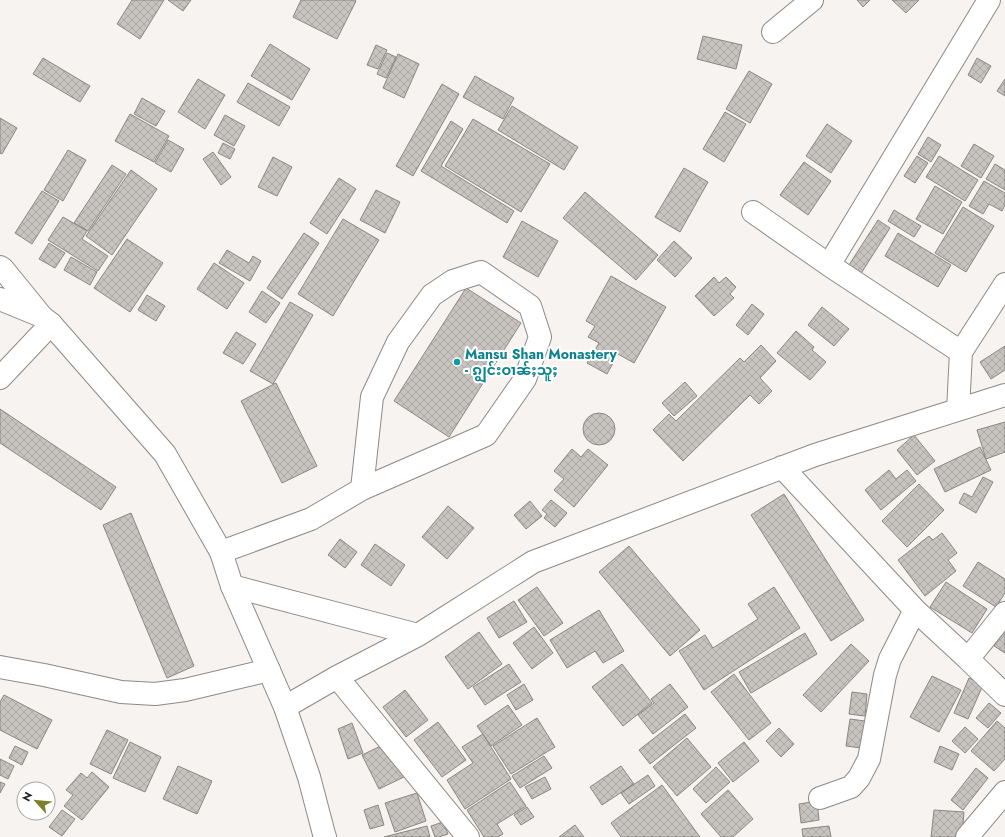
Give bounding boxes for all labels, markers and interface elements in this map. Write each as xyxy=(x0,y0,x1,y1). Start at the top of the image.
place label: Mansu Shan Monastery - ၵျွင်းဝၢၼ်ႈသူႈ xyxy=(465,344,618,383)
marker: Mansu Shan Monastery - ၵျွင်းဝၢၼ်ႈသူႈ xyxy=(452,357,462,367)
north arrow xyxy=(16,781,56,821)
text: N xyxy=(18,789,36,804)

